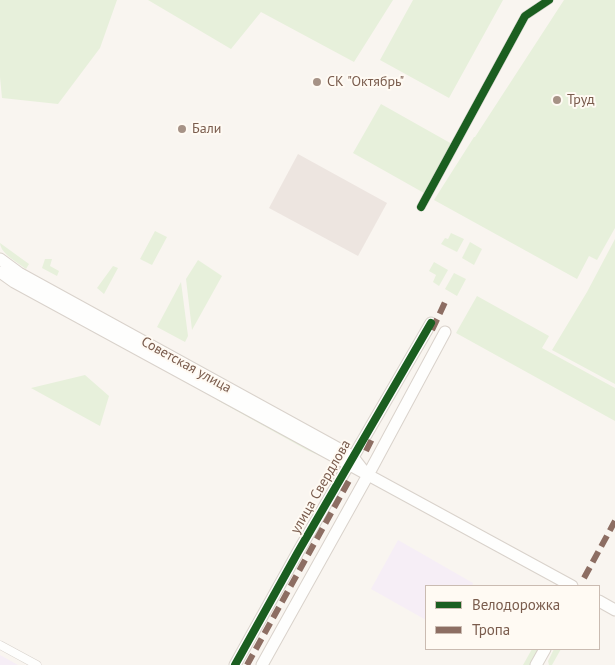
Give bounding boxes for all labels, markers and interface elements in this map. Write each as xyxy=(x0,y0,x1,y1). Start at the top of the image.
place label: СК "Октябрь" xyxy=(327,74,404,90)
marker: СК "Октябрь" xyxy=(311,76,323,88)
place label: Труд xyxy=(567,92,595,108)
marker: Труд xyxy=(551,94,563,106)
place label: Бали xyxy=(192,121,221,137)
marker: Бали xyxy=(176,123,188,135)
street label: Советская улица xyxy=(138,333,234,397)
street label: улица Свердлова xyxy=(287,437,355,537)
legend xyxy=(425,585,600,650)
text: Велодорожка xyxy=(472,595,560,614)
text: Тропа xyxy=(472,620,510,639)

